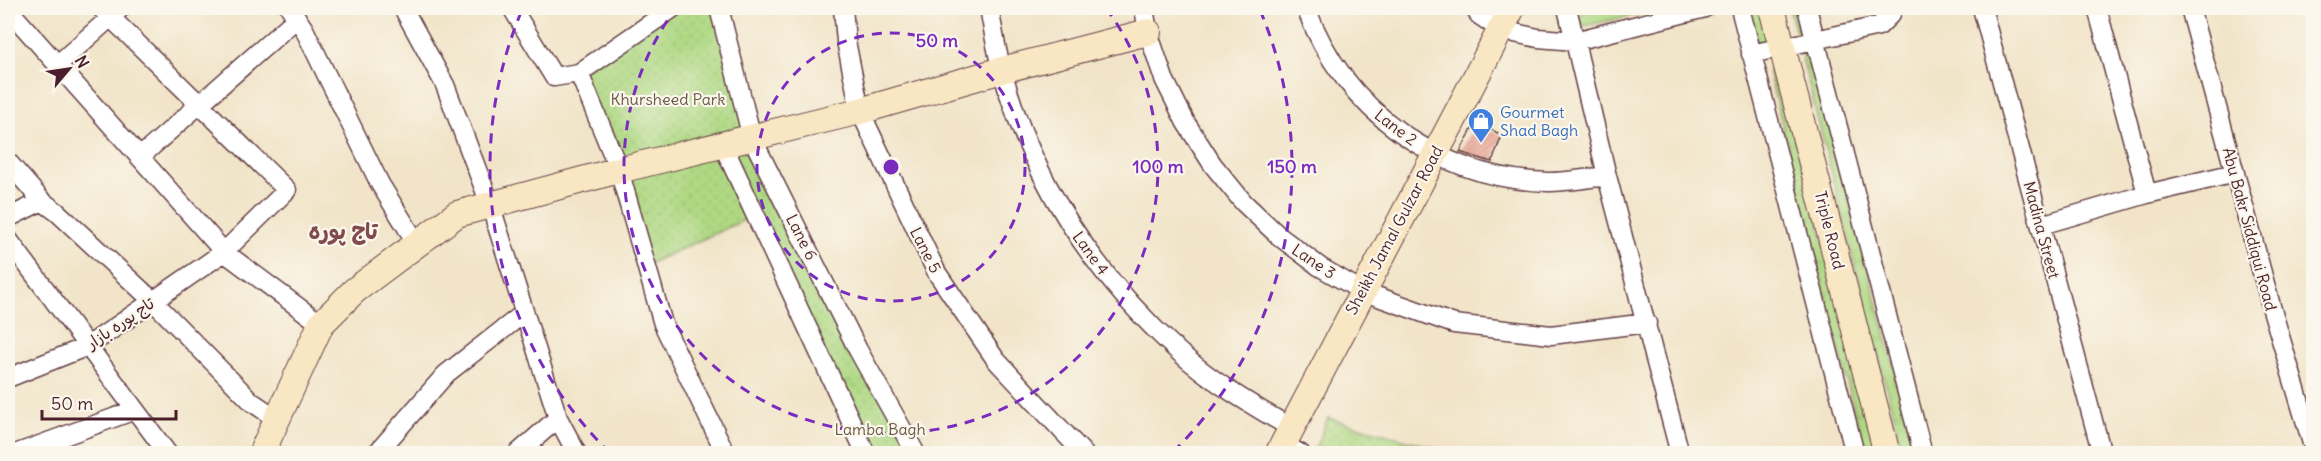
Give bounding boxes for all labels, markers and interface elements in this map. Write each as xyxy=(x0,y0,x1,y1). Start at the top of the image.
text: 50 m xyxy=(916,29,958,52)
north arrow xyxy=(39,39,99,99)
text: N xyxy=(71,52,94,71)
park label: Khursheed Park xyxy=(611,89,725,109)
place label: Gourmet Shad Bagh xyxy=(1500,102,1578,140)
street label: Lane 2 xyxy=(1371,105,1421,150)
shop icon: Gourmet Shad Bagh xyxy=(1466,106,1496,144)
street label: Sheikh Jamal Gulzar Road xyxy=(1341,142,1447,318)
street label: Abu Bakr Siddiqui Road xyxy=(2219,145,2281,313)
text: 100 m xyxy=(1133,155,1184,178)
text: 150 m xyxy=(1267,155,1317,178)
centre of rings xyxy=(881,157,901,177)
street label: Madina Street xyxy=(2019,179,2065,281)
street label: Triple Road xyxy=(1811,189,1849,271)
street label: Lane 6 xyxy=(782,211,822,263)
district label: تاج پورہ xyxy=(308,217,378,246)
street label: Lane 5 xyxy=(906,224,946,276)
street label: Lane 4 xyxy=(1069,227,1113,279)
street label: Lane 3 xyxy=(1288,239,1340,283)
street label: تاج پورہ بازار xyxy=(81,293,159,355)
scale bar xyxy=(42,383,176,421)
text: 50 m xyxy=(51,392,93,415)
park label: Lamba Bagh xyxy=(834,419,926,439)

